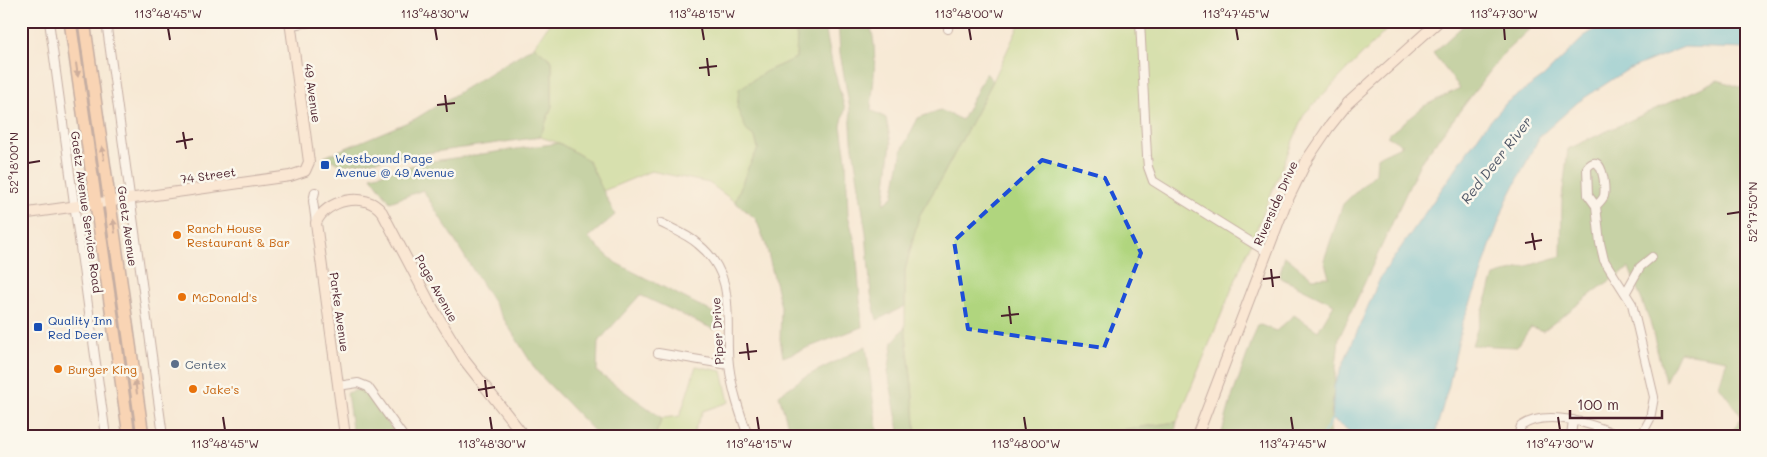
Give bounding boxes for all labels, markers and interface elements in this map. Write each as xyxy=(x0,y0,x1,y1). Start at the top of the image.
text: 113°48'45"W xyxy=(134,5,202,21)
text: 113°48'30"W xyxy=(401,5,469,21)
text: 113°48'15"W xyxy=(669,5,735,21)
text: 113°48'00"W xyxy=(935,5,1003,21)
text: 113°47'45"W xyxy=(1202,5,1270,21)
text: 113°47'30"W xyxy=(1470,5,1538,21)
one-way arrow xyxy=(73,62,81,78)
street label: 49 Avenue xyxy=(301,62,325,124)
water label: Red Deer River xyxy=(1456,112,1536,208)
street label: Gaetz Avenue Service Road xyxy=(68,130,106,294)
text: 52°18'00"N xyxy=(5,132,21,194)
one-way arrow xyxy=(99,145,107,161)
place label: Westbound Page Avenue @ 49 Avenue xyxy=(335,150,454,180)
street label: Riverside Drive xyxy=(1249,158,1301,248)
marker: Westbound Page Avenue @ 49 Avenue xyxy=(319,159,331,171)
street label: 74 Street xyxy=(179,163,237,187)
text: 52°17'50"N xyxy=(1744,182,1760,242)
street label: Gaetz Avenue xyxy=(114,185,142,267)
one-way arrow xyxy=(110,218,118,234)
place label: Ranch House Restaurant & Bar xyxy=(187,220,290,250)
marker: Ranch House Restaurant & Bar xyxy=(171,229,183,241)
street label: Page Avenue xyxy=(412,252,462,324)
street label: Parke Avenue xyxy=(327,271,353,353)
place label: McDonald's xyxy=(192,289,257,305)
marker: McDonald's xyxy=(176,291,188,303)
street label: Piper Drive xyxy=(707,297,727,365)
place label: Quality Inn Red Deer xyxy=(48,312,112,342)
marker: Quality Inn Red Deer xyxy=(32,321,44,333)
place label: Centex xyxy=(185,356,226,372)
marker: Centex xyxy=(169,358,181,370)
place label: Burger King xyxy=(68,361,137,377)
marker: Burger King xyxy=(52,363,64,375)
one-way arrow xyxy=(132,379,140,395)
place label: Jake's xyxy=(203,381,240,397)
marker: Jake's xyxy=(187,383,199,395)
scale bar xyxy=(1570,387,1662,419)
text: 100 m xyxy=(1577,394,1619,414)
text: 113°48'45"W xyxy=(191,435,259,451)
text: 113°48'30"W xyxy=(458,435,526,451)
text: 113°48'15"W xyxy=(726,435,792,451)
text: 113°48'00"W xyxy=(992,435,1060,451)
text: 113°47'45"W xyxy=(1259,435,1327,451)
text: 113°47'30"W xyxy=(1526,435,1594,451)

